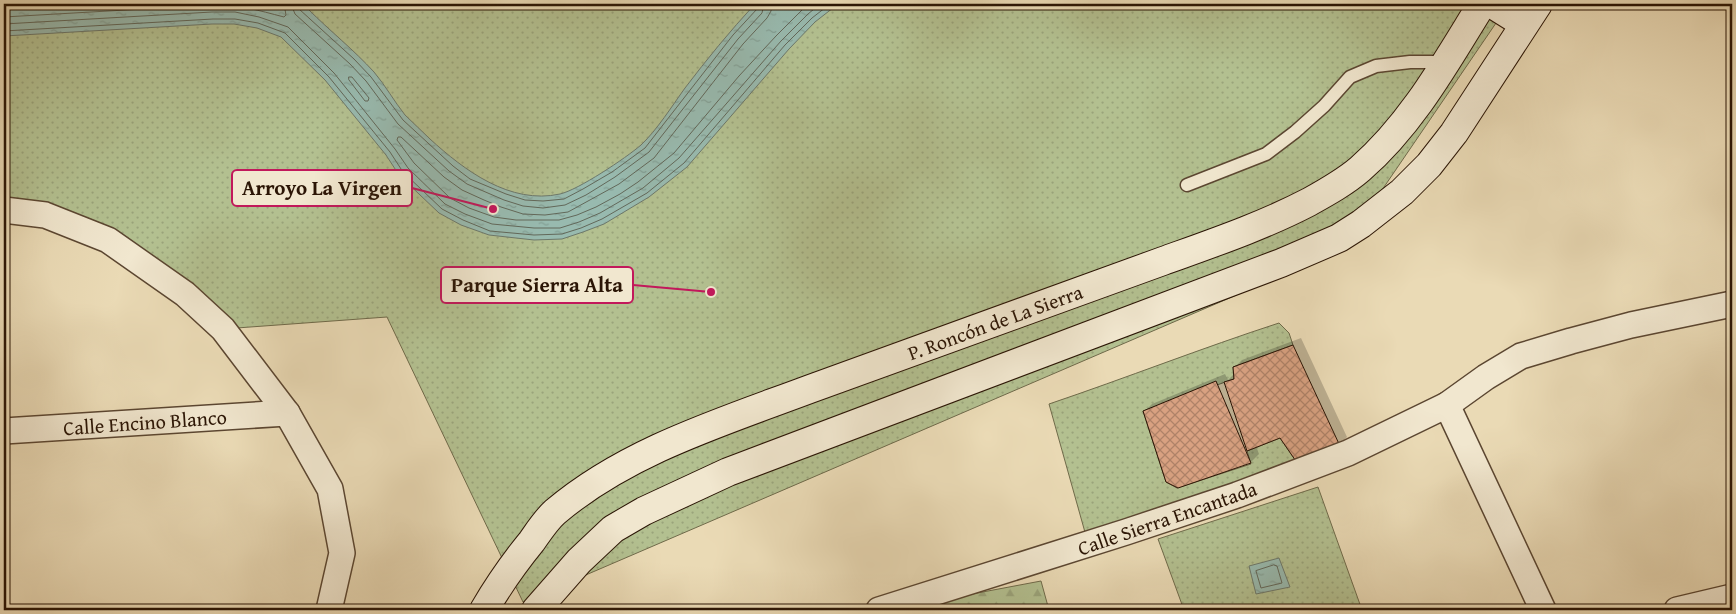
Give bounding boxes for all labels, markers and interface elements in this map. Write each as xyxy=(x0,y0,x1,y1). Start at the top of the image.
callout: Arroyo La Virgen xyxy=(232,170,412,206)
text: Arroyo La Virgen xyxy=(242,172,403,203)
callout: Parque Sierra Alta xyxy=(441,267,633,303)
text: Parque Sierra Alta xyxy=(451,269,623,300)
street label: P. Roncón de La Sierra xyxy=(903,277,1087,367)
street label: Calle Encino Blanco xyxy=(62,402,228,442)
street label: Calle Sierra Encantada xyxy=(1073,474,1261,562)

